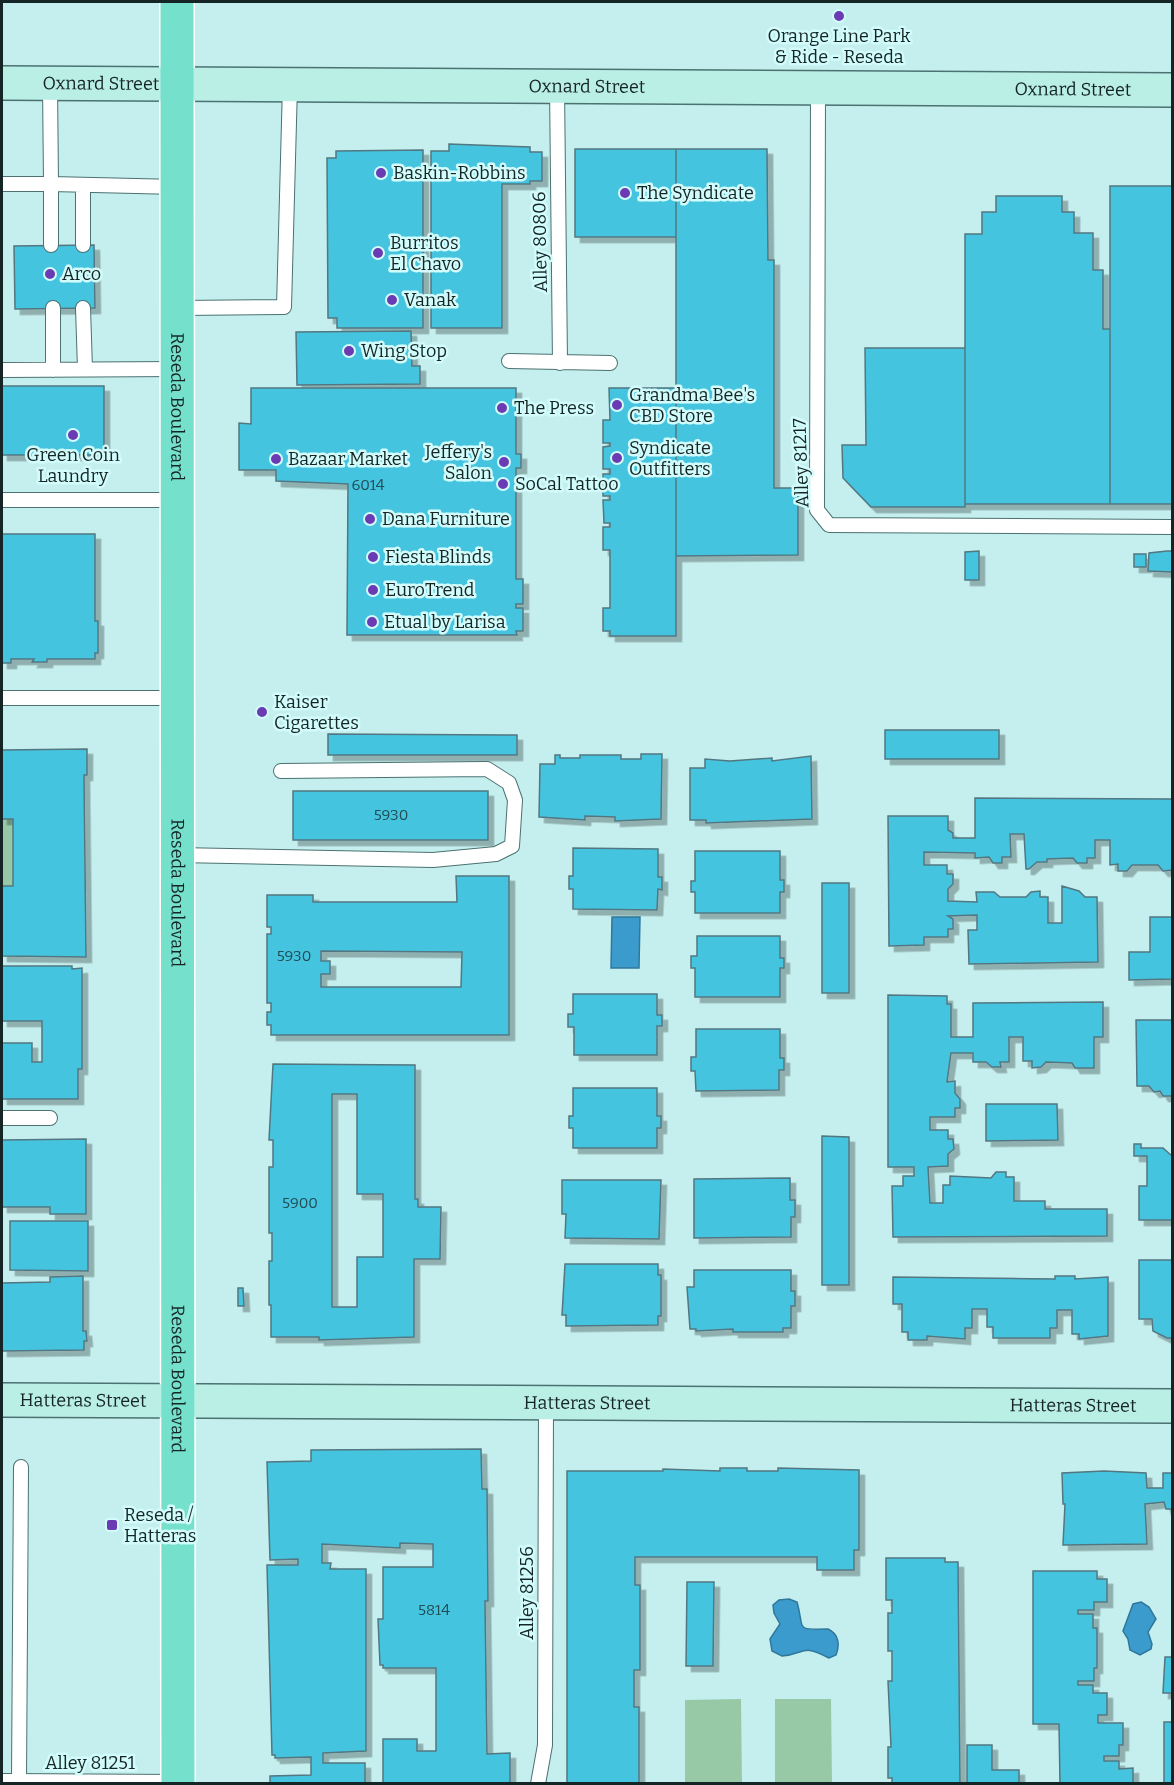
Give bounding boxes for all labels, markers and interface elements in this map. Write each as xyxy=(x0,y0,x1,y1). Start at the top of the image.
marker: Orange Line Park & Ride - Reseda xyxy=(832,9,846,23)
place label: Orange Line Park & Ride - Reseda xyxy=(768,25,911,68)
street label: Oxnard Street xyxy=(43,72,160,95)
street label: Oxnard Street xyxy=(529,75,646,98)
street label: Oxnard Street xyxy=(1015,78,1132,101)
place label: Baskin-Robbins xyxy=(393,162,526,184)
marker: Baskin-Robbins xyxy=(374,166,388,180)
place label: The Syndicate xyxy=(637,182,754,204)
marker: The Syndicate xyxy=(618,186,632,200)
street label: Alley 80806 xyxy=(528,191,552,293)
place label: Burritos El Chavo xyxy=(390,232,461,275)
marker: Burritos El Chavo xyxy=(371,246,385,260)
place label: Arco xyxy=(62,263,101,285)
marker: Arco xyxy=(43,267,57,281)
place label: Vanak xyxy=(404,289,457,311)
marker: Vanak xyxy=(385,293,399,307)
street label: Reseda Boulevard xyxy=(166,333,188,482)
place label: Wing Stop xyxy=(361,340,447,362)
marker: Wing Stop xyxy=(342,344,356,358)
place label: Grandma Bee's CBD Store xyxy=(629,384,755,427)
place label: The Press xyxy=(514,397,594,419)
marker: Grandma Bee's CBD Store xyxy=(610,398,624,412)
marker: The Press xyxy=(495,401,509,415)
street label: Alley 81217 xyxy=(788,418,814,508)
marker: Green Coin Laundry xyxy=(66,428,80,442)
place label: Syndicate Outfitters xyxy=(629,437,711,480)
place label: Jeffery's Salon xyxy=(424,441,493,484)
place label: Green Coin Laundry xyxy=(26,444,120,487)
place label: Bazaar Market xyxy=(288,448,409,470)
marker: Syndicate Outfitters xyxy=(610,451,624,465)
marker: Bazaar Market xyxy=(269,452,283,466)
marker: Jeffery's Salon xyxy=(497,455,511,469)
place label: SoCal Tattoo xyxy=(515,473,619,495)
house number: 6014 xyxy=(351,476,385,494)
marker: SoCal Tattoo xyxy=(496,477,510,491)
place label: Dana Furniture xyxy=(382,508,510,530)
marker: Dana Furniture xyxy=(363,512,377,526)
place label: Fiesta Blinds xyxy=(385,546,491,568)
marker: Fiesta Blinds xyxy=(366,550,380,564)
place label: EuroTrend xyxy=(385,579,475,601)
marker: EuroTrend xyxy=(366,583,380,597)
place label: Etual by Larisa xyxy=(384,611,506,633)
marker: Etual by Larisa xyxy=(365,615,379,629)
place label: Kaiser Cigarettes xyxy=(274,691,359,734)
marker: Kaiser Cigarettes xyxy=(255,705,269,719)
house number: 5930 xyxy=(374,806,408,824)
street label: Reseda Boulevard xyxy=(166,819,189,968)
house number: 5930 xyxy=(277,947,311,965)
house number: 5900 xyxy=(282,1194,318,1212)
street label: Reseda Boulevard xyxy=(167,1305,189,1454)
street label: Hatteras Street xyxy=(19,1389,147,1412)
street label: Hatteras Street xyxy=(523,1392,651,1414)
street label: Hatteras Street xyxy=(1009,1394,1137,1417)
place label: Reseda / Hatteras xyxy=(124,1504,196,1547)
marker: Reseda / Hatteras xyxy=(105,1518,119,1532)
street label: Alley 81256 xyxy=(516,1546,538,1640)
house number: 5814 xyxy=(418,1601,450,1619)
street label: Alley 81251 xyxy=(45,1752,136,1774)

